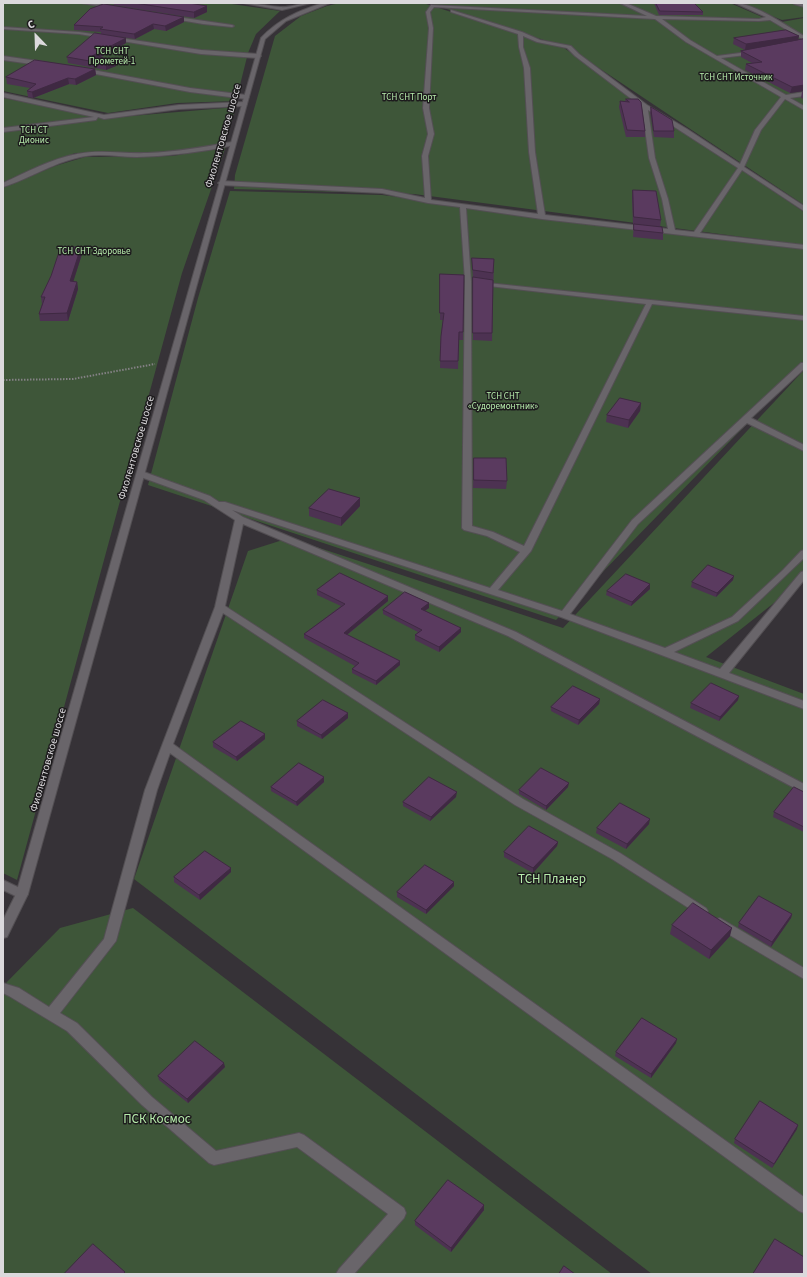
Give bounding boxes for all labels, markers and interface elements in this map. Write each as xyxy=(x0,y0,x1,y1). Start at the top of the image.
north arrow xyxy=(16,16,56,56)
text: С xyxy=(25,16,37,33)
park label: ТСН СНТ Прометей-1 xyxy=(89,47,135,68)
park label: ТСН СНТ Источник xyxy=(699,73,773,83)
street label: Фиолентовское шоссе xyxy=(203,83,245,189)
park label: ТСН СНТ Порт xyxy=(382,93,436,103)
park label: ТСН СТ Дионис xyxy=(19,126,49,147)
park label: ТСН СНТ Здоровье xyxy=(57,247,131,257)
park label: ТСН СНТ «Судоремонтник» xyxy=(468,392,538,413)
street label: Фиолентовское шоссе xyxy=(116,395,158,501)
street label: Фиолентовское шоссе xyxy=(28,707,70,813)
park label: ТСН Планер xyxy=(518,872,586,888)
park label: ПСК Космос xyxy=(123,1112,191,1128)

